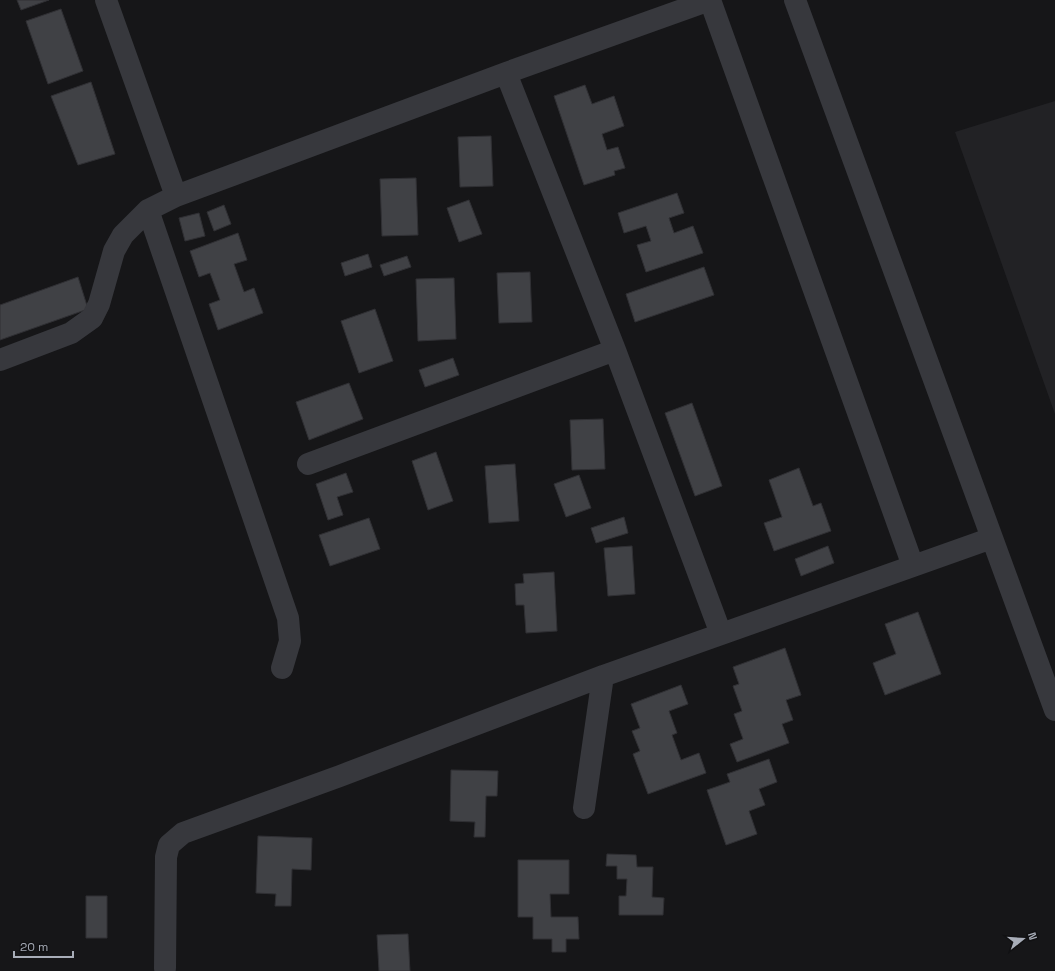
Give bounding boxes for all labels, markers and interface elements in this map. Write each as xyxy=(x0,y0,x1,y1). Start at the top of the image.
north arrow xyxy=(1003,919,1043,959)
text: N xyxy=(1025,931,1040,942)
scale bar xyxy=(14,933,73,959)
text: 20 m xyxy=(20,939,48,955)

